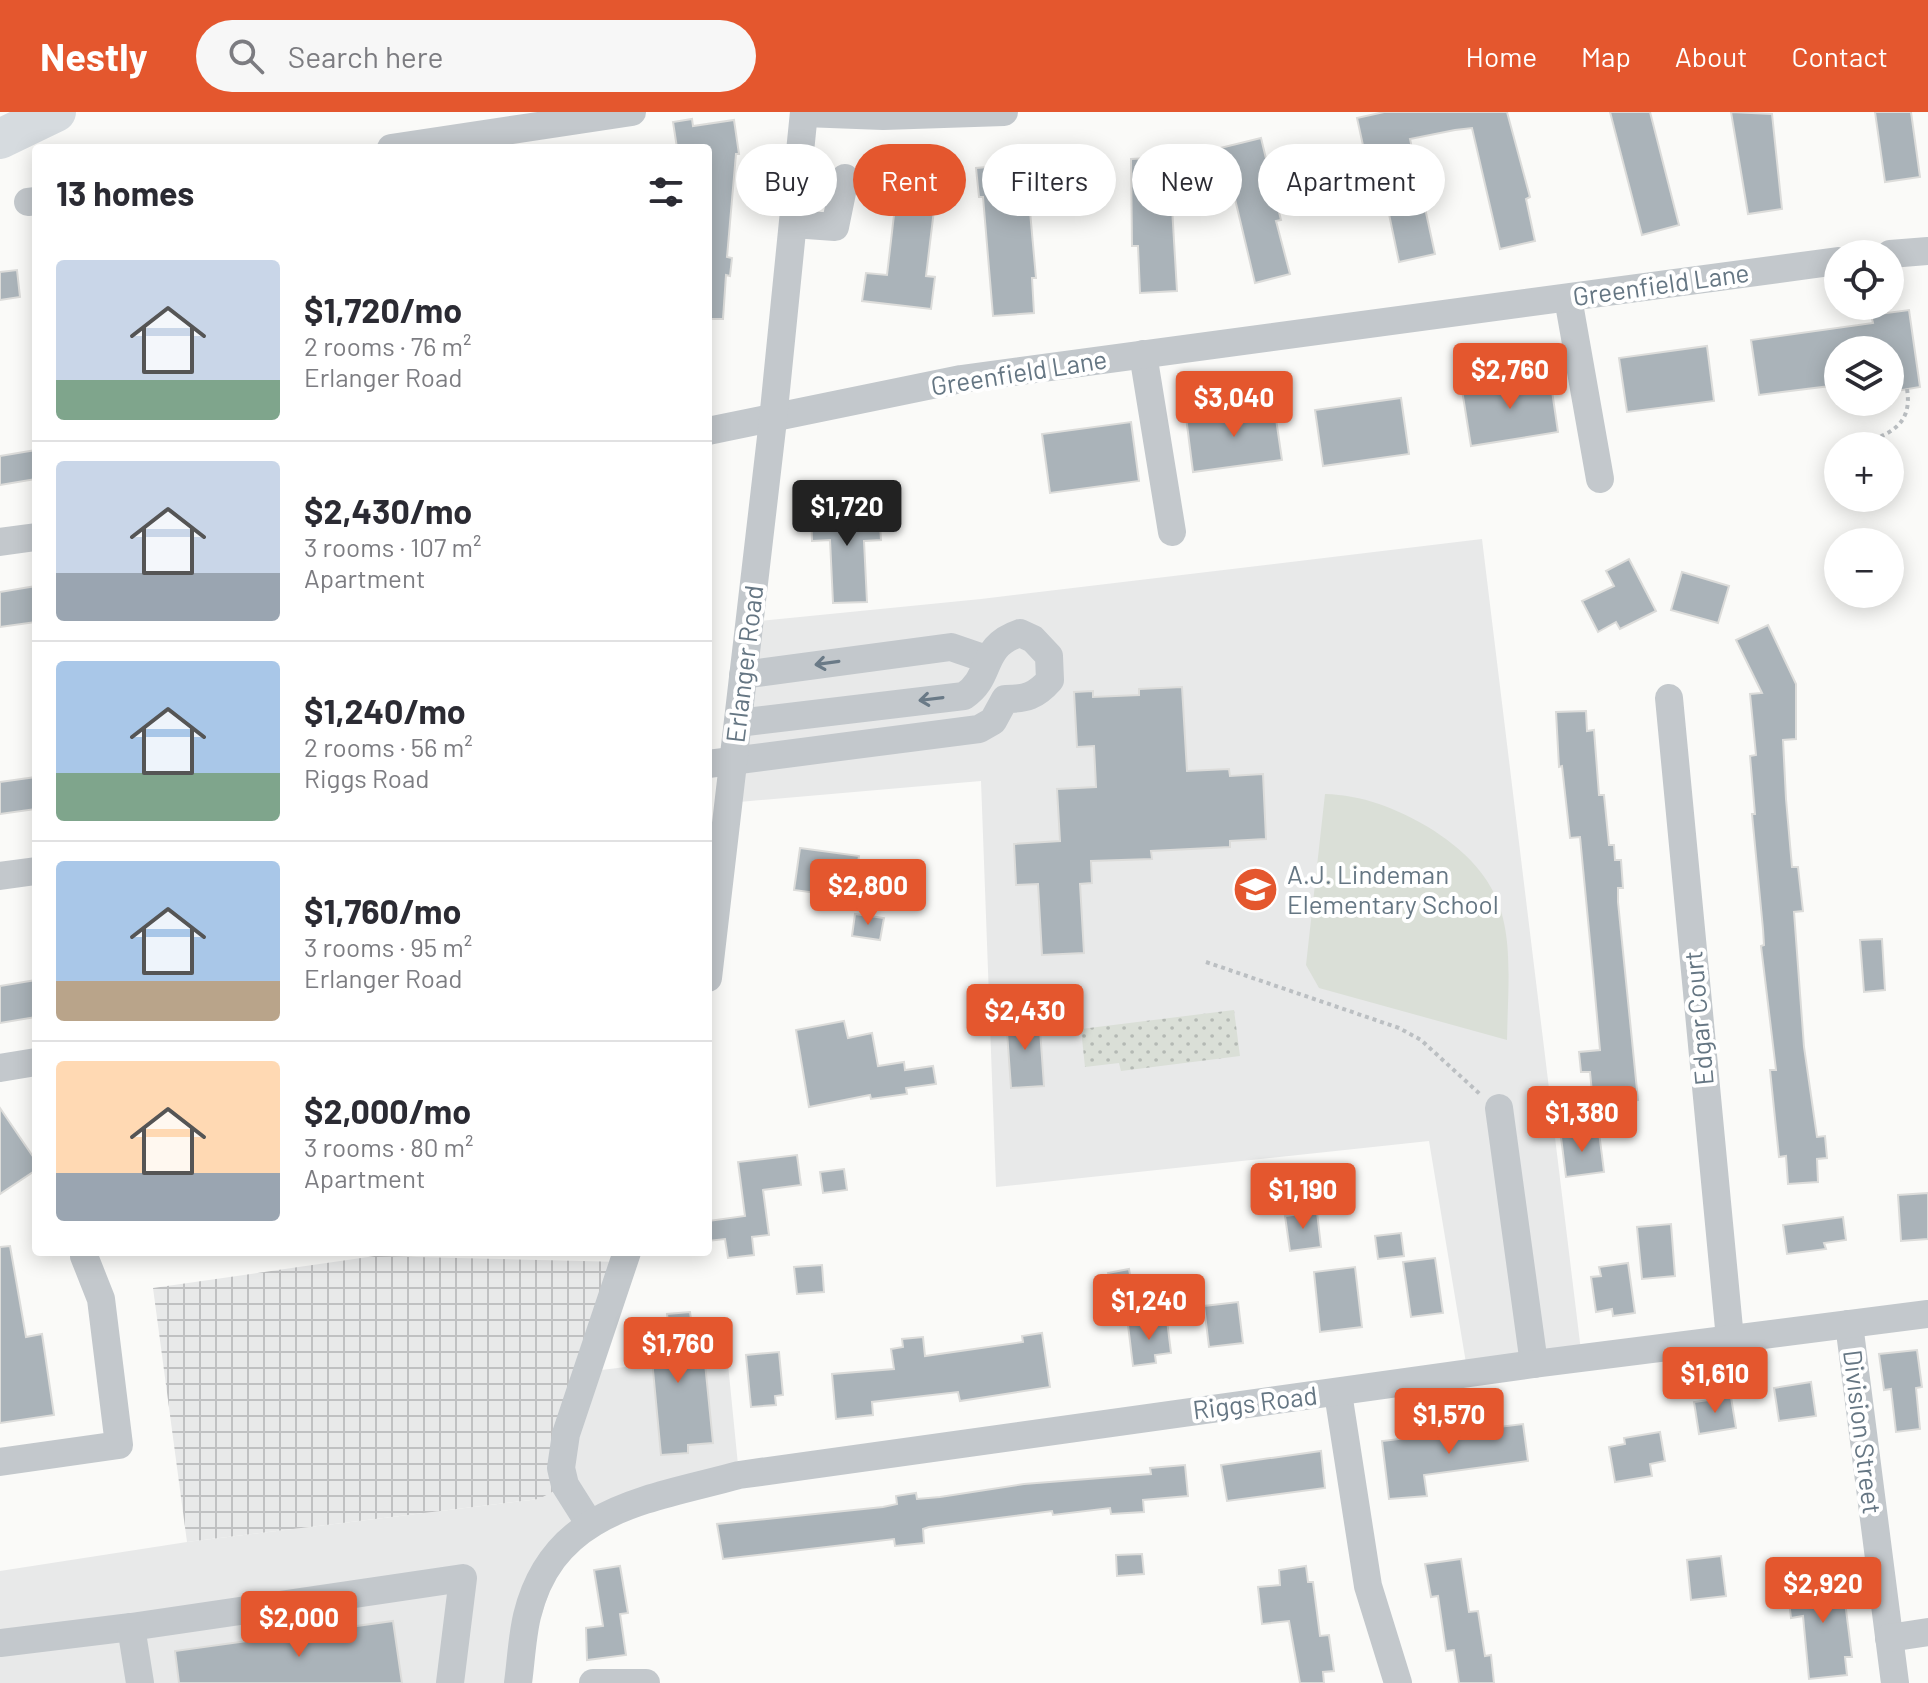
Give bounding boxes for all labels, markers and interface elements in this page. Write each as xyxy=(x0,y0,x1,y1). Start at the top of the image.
search box xyxy=(196,20,756,92)
text: Nestly xyxy=(40,33,148,79)
icon: search xyxy=(224,34,268,78)
text: Search here xyxy=(288,38,444,74)
text: Home xyxy=(1466,39,1537,73)
text: Map xyxy=(1581,39,1631,73)
text: About xyxy=(1675,39,1747,73)
text: Contact xyxy=(1791,39,1888,73)
chip: Buy xyxy=(736,144,837,216)
chip: Rent xyxy=(853,144,966,216)
chip: Filters xyxy=(982,144,1116,216)
chip: New xyxy=(1132,144,1242,216)
chip: Apartment xyxy=(1258,144,1445,216)
icon: filters xyxy=(644,170,688,214)
text: 13 homes xyxy=(56,172,194,213)
map controls xyxy=(1824,240,1904,608)
button: locate xyxy=(1824,240,1904,320)
street label: Greenfield Lane xyxy=(1571,256,1751,311)
text: $1,720/mo xyxy=(304,289,462,330)
icon: home xyxy=(120,292,216,388)
text: 2 rooms · 76 m² xyxy=(304,330,472,361)
button: layers xyxy=(1824,336,1904,416)
street label: Greenfield Lane xyxy=(928,342,1109,401)
pin: $2,760 xyxy=(1445,343,1575,411)
text: $2,760 xyxy=(1471,353,1549,384)
text: Erlanger Road xyxy=(304,361,462,392)
pin: $3,040 xyxy=(1169,371,1299,439)
text: $3,040 xyxy=(1194,381,1274,412)
button: + xyxy=(1824,432,1904,512)
pin: $1,720 xyxy=(782,480,912,548)
text: $2,430/mo xyxy=(304,490,472,531)
text: $1,720 xyxy=(810,490,884,521)
icon: home xyxy=(120,493,216,589)
button: − xyxy=(1824,528,1904,608)
text: 3 rooms · 107 m² xyxy=(304,531,481,562)
text: Apartment xyxy=(304,562,425,593)
street label: Erlanger Road xyxy=(718,583,769,744)
one-way arrow xyxy=(815,656,840,671)
text: $1,240/mo xyxy=(304,690,466,731)
one-way arrow xyxy=(918,692,945,707)
icon: home xyxy=(120,693,216,789)
text: 2 rooms · 56 m² xyxy=(304,731,473,762)
text: Riggs Road xyxy=(304,762,429,793)
place label: A.J. Lindeman Elementary School xyxy=(1287,858,1499,919)
pin: $2,800 xyxy=(803,859,933,927)
school or university icon: A.J. Lindeman Elementary School xyxy=(1232,866,1280,914)
text: $2,800 xyxy=(828,869,908,900)
text: $1,760/mo xyxy=(304,890,461,931)
icon: home xyxy=(120,893,216,989)
text: 3 rooms · 95 m² xyxy=(304,931,472,962)
street label: Edgar Court xyxy=(1676,950,1719,1087)
text: Erlanger Road xyxy=(304,962,462,993)
pin: $2,430 xyxy=(960,984,1090,1052)
text: $2,430 xyxy=(985,994,1065,1025)
pin: $1,380 xyxy=(1517,1086,1647,1154)
text: $2,000/mo xyxy=(304,1090,471,1131)
icon: home xyxy=(120,1093,216,1189)
text: $1,380 xyxy=(1545,1096,1619,1127)
text: 3 rooms · 80 m² xyxy=(304,1131,474,1162)
text: Apartment xyxy=(304,1162,425,1193)
pin: $1,190 xyxy=(1238,1163,1368,1231)
text: $1,190 xyxy=(1269,1173,1337,1204)
pin: $1,240 xyxy=(1084,1274,1214,1342)
text: $1,240 xyxy=(1111,1284,1187,1315)
pin: $1,760 xyxy=(613,1317,743,1385)
text: $1,760 xyxy=(642,1327,714,1358)
pin: $1,610 xyxy=(1650,1347,1780,1415)
street label: Division Street xyxy=(1838,1348,1889,1516)
text: $1,610 xyxy=(1681,1357,1749,1388)
street label: Riggs Road xyxy=(1191,1378,1319,1425)
pin: $1,570 xyxy=(1384,1388,1514,1456)
text: $1,570 xyxy=(1413,1398,1485,1429)
pin: $2,920 xyxy=(1758,1557,1888,1625)
text: $2,920 xyxy=(1783,1567,1863,1598)
pin: $2,000 xyxy=(234,1591,364,1659)
text: $2,000 xyxy=(259,1601,339,1632)

